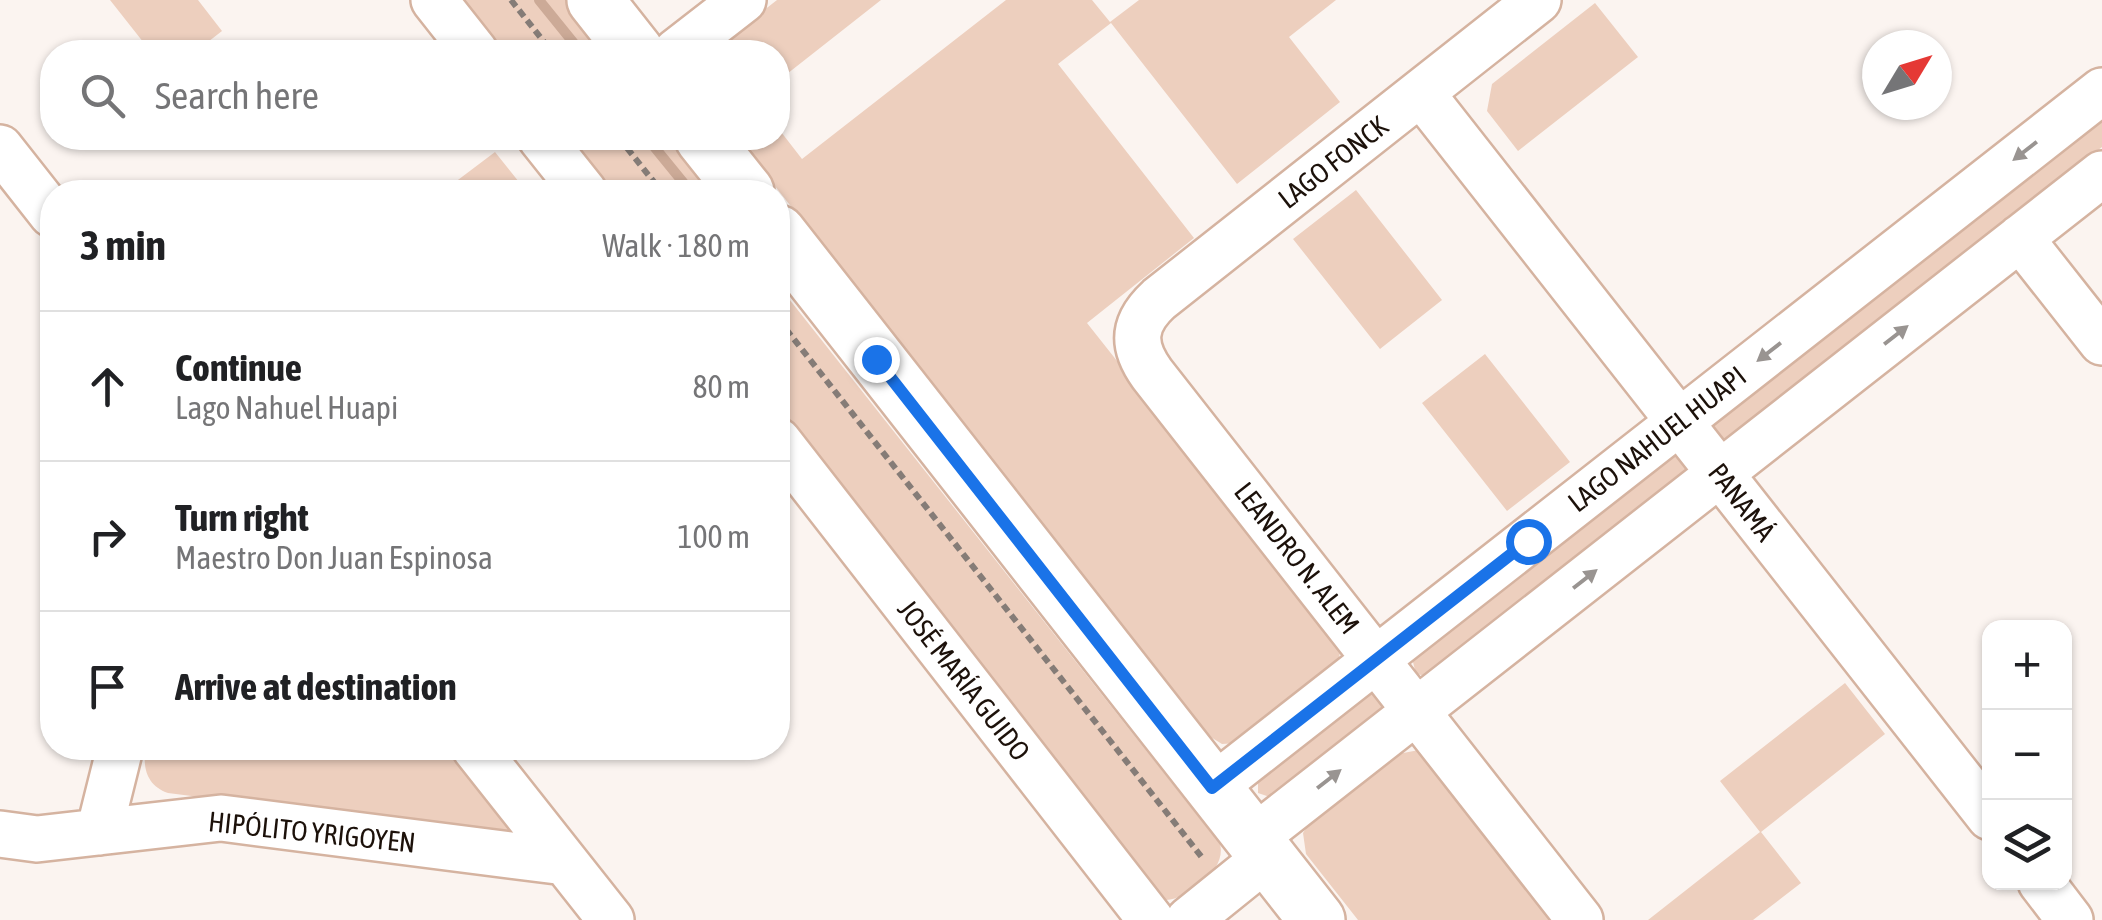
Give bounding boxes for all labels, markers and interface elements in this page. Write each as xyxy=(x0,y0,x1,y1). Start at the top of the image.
north arrow xyxy=(1862,30,1952,120)
search box xyxy=(40,40,790,150)
icon: search xyxy=(75,68,130,123)
text: Search here xyxy=(155,74,319,117)
street label: LAGO FONCK xyxy=(1272,109,1394,215)
one-way arrow xyxy=(2012,140,2038,161)
text: 3 min xyxy=(80,221,166,269)
text: Walk · 180 m xyxy=(602,227,750,264)
one-way arrow xyxy=(1883,325,1909,346)
route end xyxy=(854,337,900,383)
one-way arrow xyxy=(1757,341,1783,362)
text: Continue xyxy=(175,346,302,389)
icon: ahead xyxy=(80,359,135,414)
street label: LAGO NAHUEL HUAPI xyxy=(1562,360,1752,518)
text: 80 m xyxy=(692,368,750,405)
text: Lago Nahuel Huapi xyxy=(175,389,398,426)
street label: PANAMÁ xyxy=(1702,457,1782,547)
street label: LEANDRO N. ALEM xyxy=(1228,476,1366,640)
text: Turn right xyxy=(175,496,309,539)
icon: right xyxy=(80,509,135,564)
text: 100 m xyxy=(677,518,750,555)
route start xyxy=(1506,519,1552,565)
text: Maestro Don Juan Espinosa xyxy=(175,539,493,576)
one-way arrow xyxy=(1572,568,1598,589)
street label: JOSÉ MARÍA GUIDO xyxy=(892,593,1036,767)
map controls xyxy=(1982,620,2072,890)
button: + xyxy=(1982,620,2072,710)
icon: arrive xyxy=(80,659,135,714)
text: Arrive at destination xyxy=(175,665,457,708)
button: − xyxy=(1982,710,2072,800)
one-way arrow xyxy=(1317,769,1342,790)
button: layers xyxy=(1982,800,2072,890)
street label: HIPÓLITO YRIGOYEN xyxy=(207,805,417,859)

